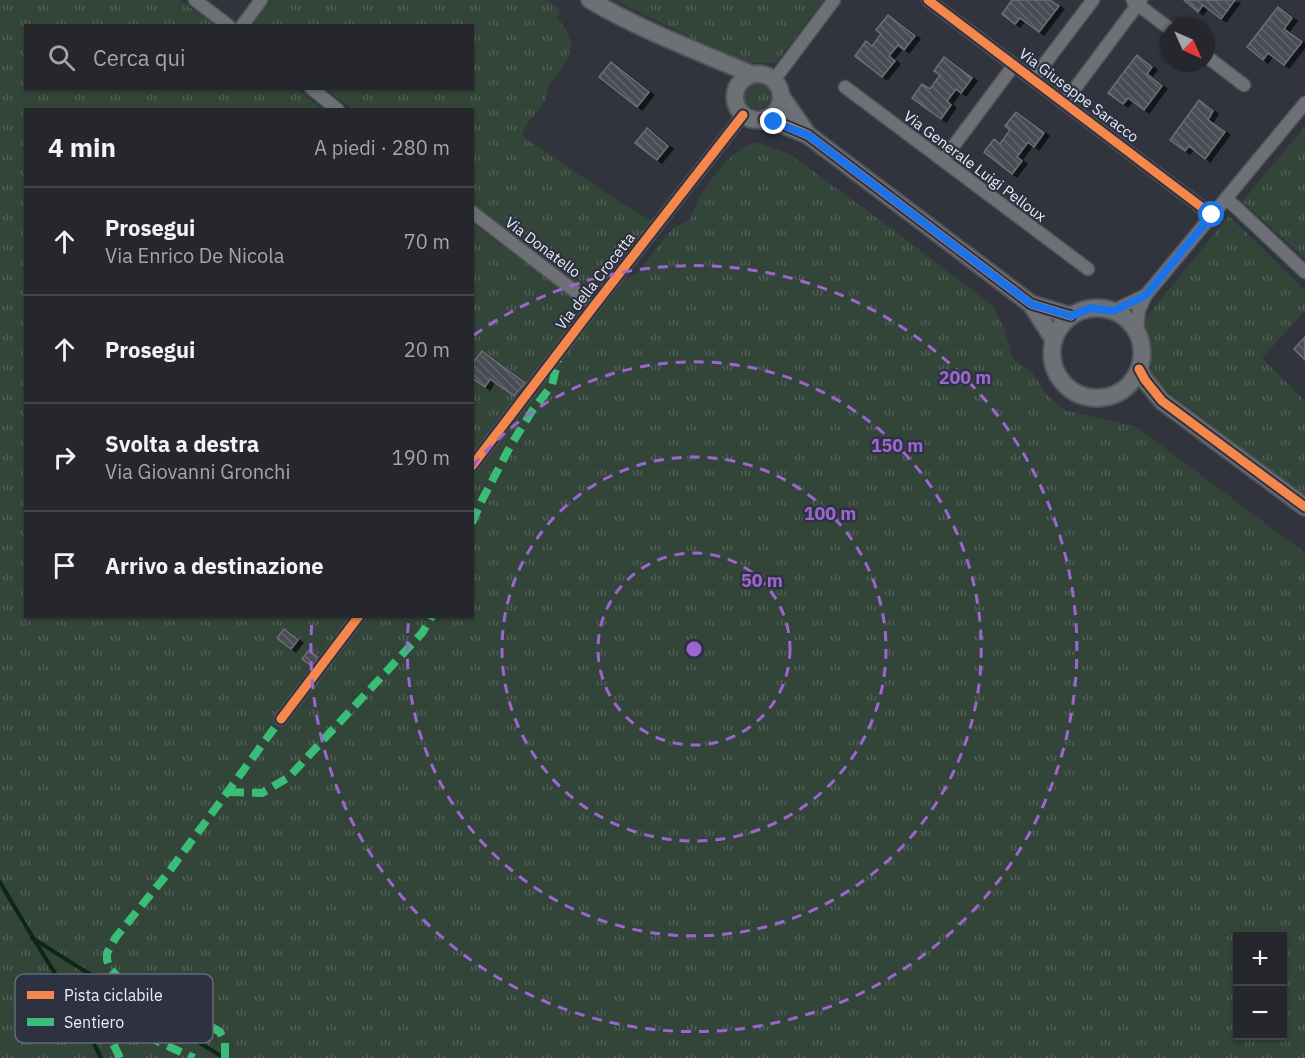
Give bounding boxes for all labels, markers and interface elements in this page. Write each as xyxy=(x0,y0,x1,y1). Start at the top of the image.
north arrow xyxy=(1161,18,1215,72)
search box xyxy=(24,24,474,90)
icon: search xyxy=(45,41,78,74)
text: Cerca qui xyxy=(93,43,185,72)
street label: Via Giuseppe Saracco xyxy=(1015,44,1143,146)
street label: Via Generale Luigi Pelloux xyxy=(900,106,1050,226)
route end xyxy=(760,108,786,134)
text: 4 min xyxy=(48,130,116,164)
text: A piedi · 280 m xyxy=(314,134,450,161)
route start xyxy=(1198,201,1224,227)
text: Prosegui xyxy=(105,213,195,242)
street label: Via Donatello xyxy=(502,213,584,281)
icon: ahead xyxy=(48,225,81,258)
text: 70 m xyxy=(404,228,450,255)
street label: Via della Crocetta xyxy=(551,229,639,333)
text: Via Enrico De Nicola xyxy=(105,242,284,269)
icon: ahead xyxy=(48,333,81,366)
text: Prosegui xyxy=(105,335,195,364)
text: 20 m xyxy=(404,336,450,363)
text: 200 m xyxy=(939,366,991,389)
text: Svolta a destra xyxy=(105,429,259,458)
text: 150 m xyxy=(871,434,923,457)
icon: right xyxy=(48,441,81,474)
text: 190 m xyxy=(392,444,450,471)
text: Via Giovanni Gronchi xyxy=(105,458,290,485)
text: 100 m xyxy=(804,502,856,525)
icon: arrive xyxy=(48,549,81,582)
text: Arrivo a destinazione xyxy=(105,551,324,580)
text: 50 m xyxy=(741,569,783,592)
centre of rings xyxy=(684,639,704,659)
map controls xyxy=(1233,932,1287,1040)
button: + xyxy=(1233,932,1287,986)
legend xyxy=(15,974,213,1043)
text: Pista ciclabile xyxy=(64,985,163,1005)
button: − xyxy=(1233,986,1287,1040)
text: Sentiero xyxy=(64,1012,124,1032)

